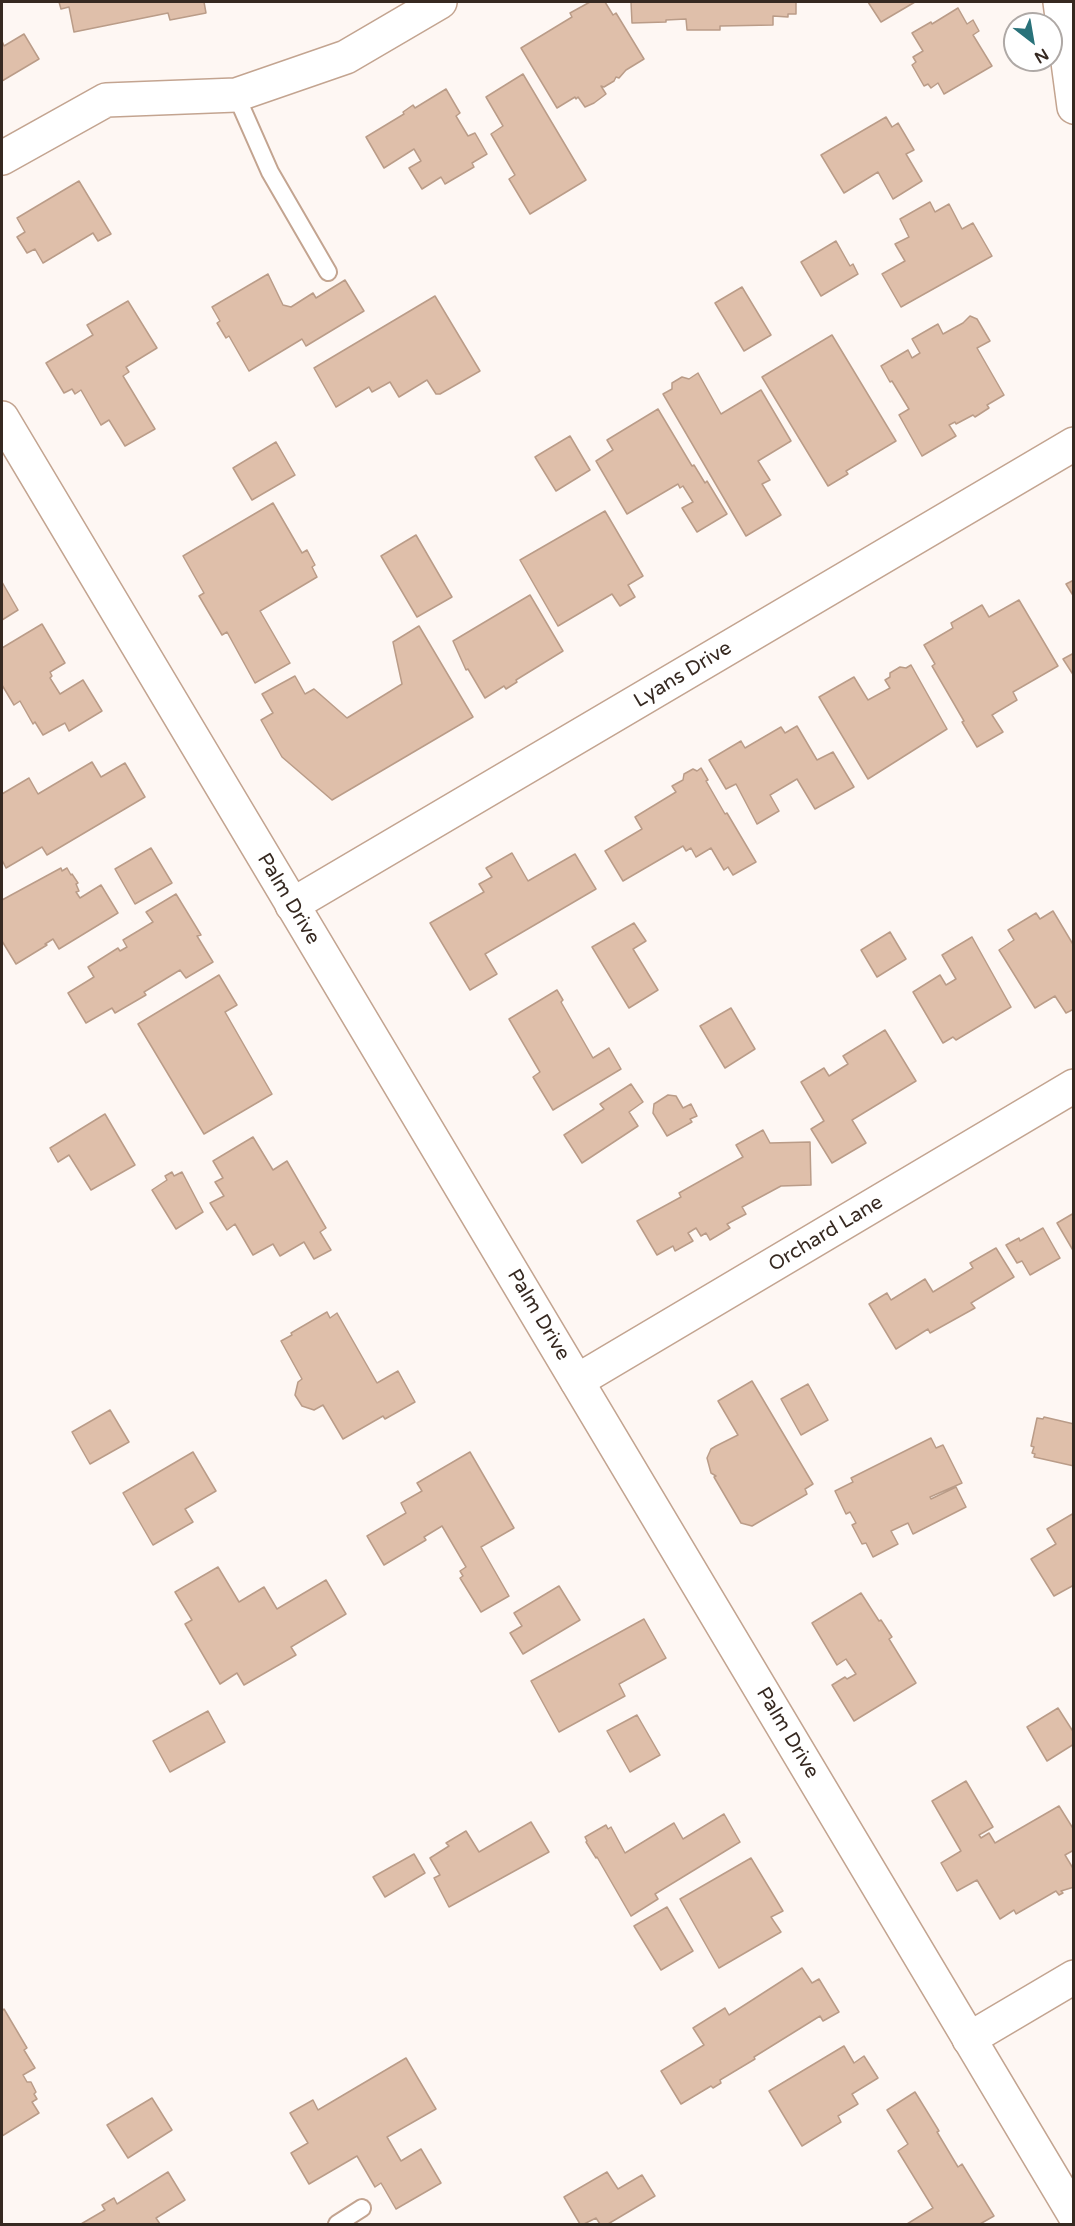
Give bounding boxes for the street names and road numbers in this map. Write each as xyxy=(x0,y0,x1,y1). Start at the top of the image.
street label: Lyans Drive xyxy=(630,636,736,714)
street label: Palm Drive xyxy=(251,849,325,949)
street label: Orchard Lane xyxy=(765,1191,887,1277)
street label: Palm Drive xyxy=(501,1265,575,1365)
street label: Palm Drive xyxy=(750,1683,824,1783)

